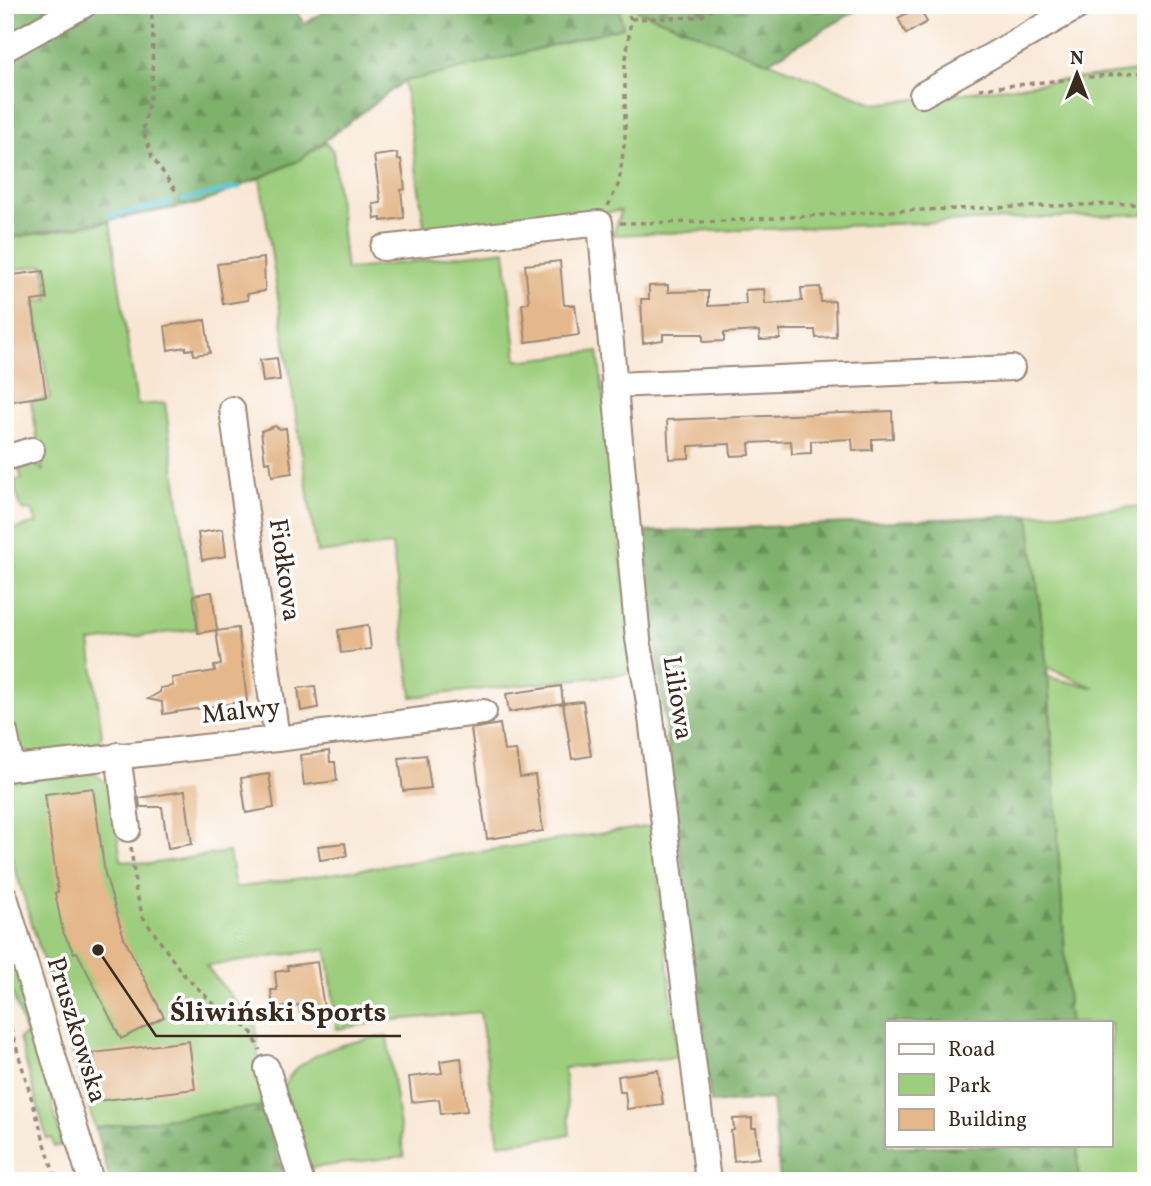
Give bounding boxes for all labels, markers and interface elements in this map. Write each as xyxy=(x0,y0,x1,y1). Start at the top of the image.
north arrow xyxy=(1042,38,1112,108)
text: N xyxy=(1070,46,1084,72)
street label: Fiołkowa xyxy=(259,516,309,624)
street label: Liliowa xyxy=(653,653,701,743)
street label: Malwy xyxy=(200,690,282,734)
street label: Pruszkowska xyxy=(37,953,115,1107)
callout: Śliwiński Sports xyxy=(156,987,401,1036)
text: Śliwiński Sports xyxy=(170,994,386,1033)
legend xyxy=(885,1021,1112,1148)
text: Road xyxy=(948,1036,995,1065)
text: Park xyxy=(948,1072,991,1101)
text: Building xyxy=(948,1106,1027,1135)

